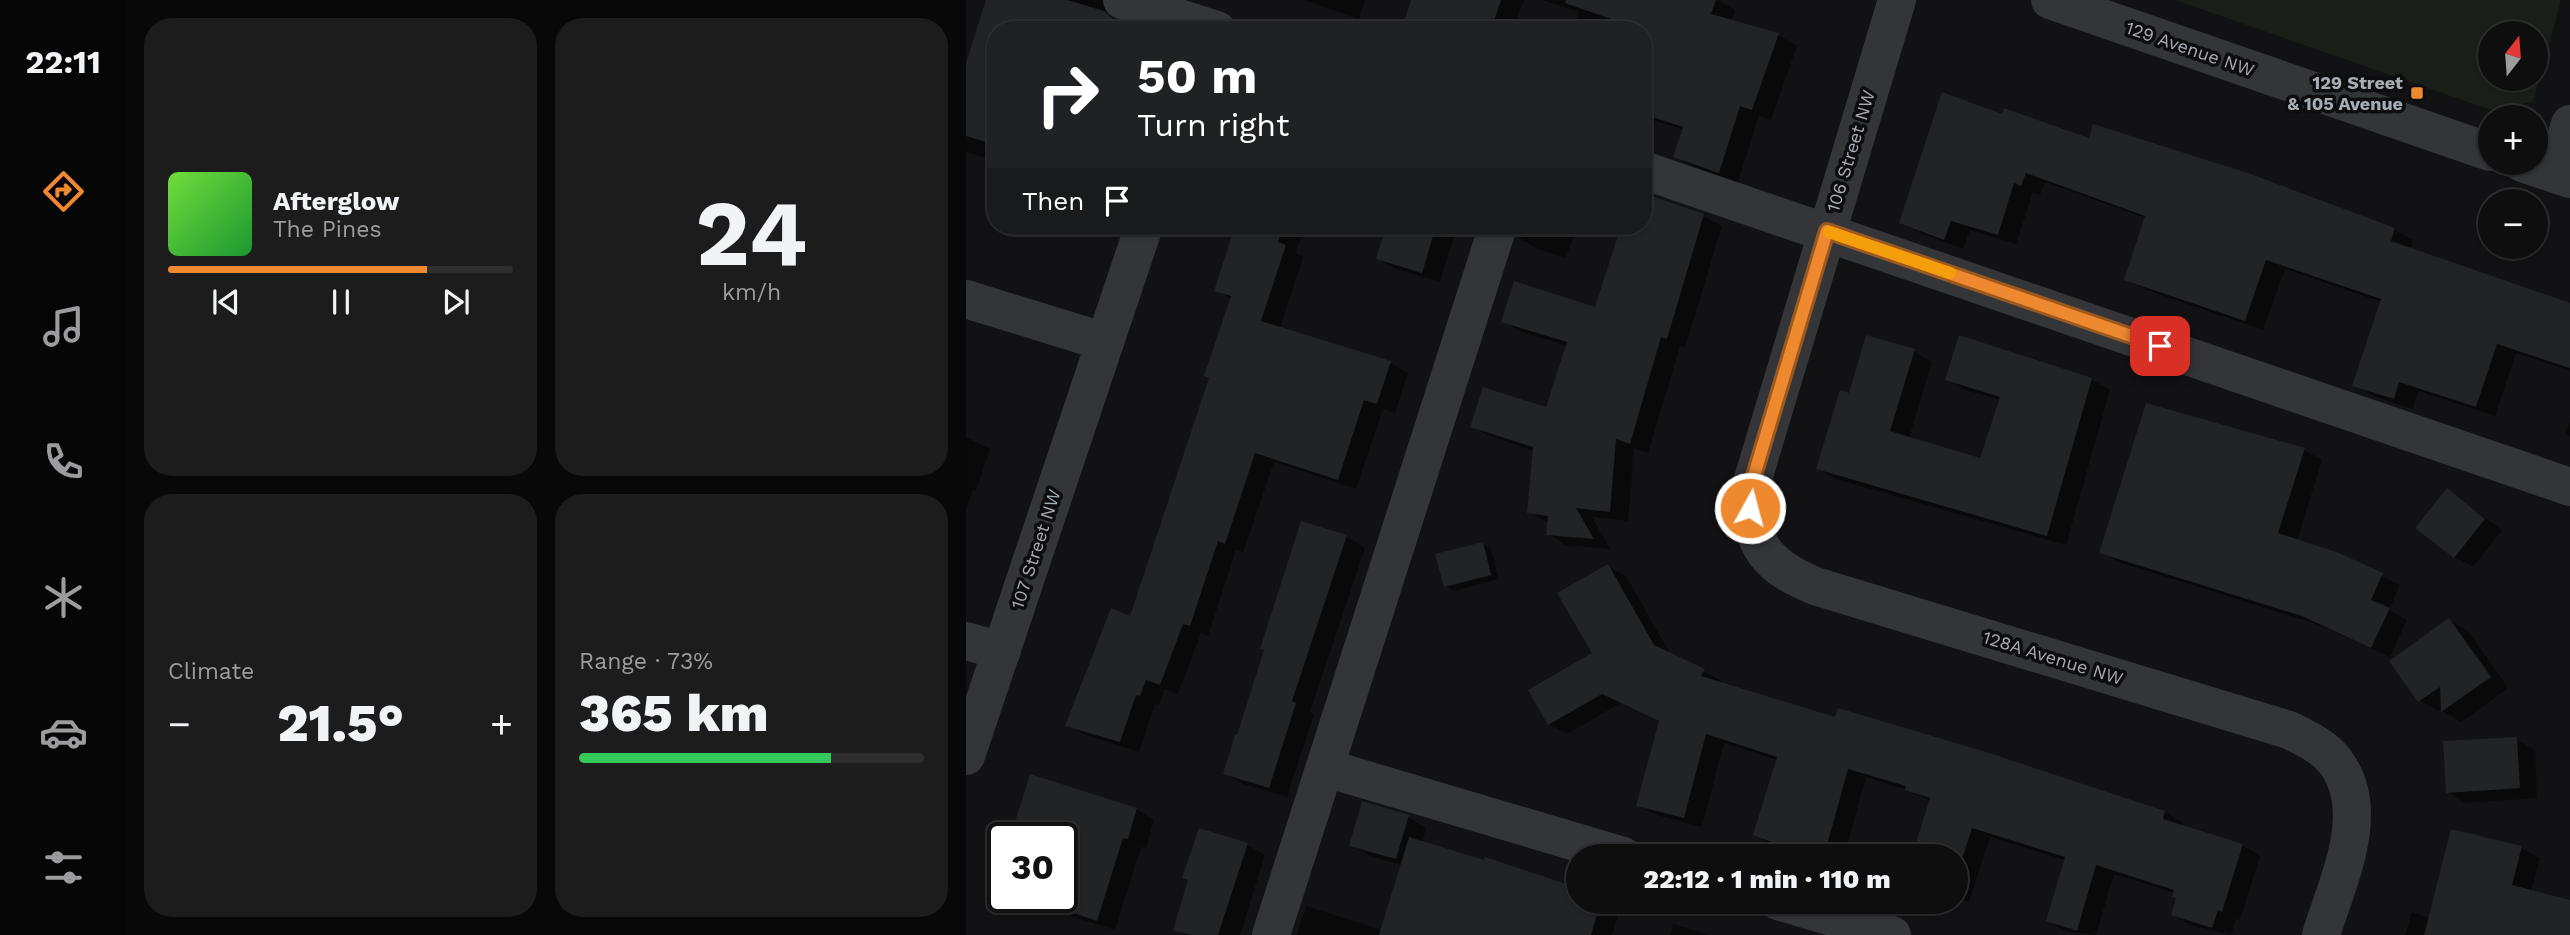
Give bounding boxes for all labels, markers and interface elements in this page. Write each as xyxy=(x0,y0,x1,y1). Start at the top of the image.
street label: 129 Avenue NW xyxy=(2123,17,2257,80)
north arrow xyxy=(2478,21,2548,91)
map controls xyxy=(2478,21,2548,259)
text: 22:11 xyxy=(25,43,101,81)
text: 50 m xyxy=(1137,47,1257,105)
icon: right xyxy=(1022,49,1113,140)
place label: 129 Street & 105 Avenue xyxy=(2287,72,2403,114)
marker: 129 Street & 105 Avenue xyxy=(2409,85,2425,101)
street label: 106 Street NW xyxy=(1822,87,1879,214)
button: + xyxy=(2478,105,2548,175)
text: Turn right xyxy=(1137,106,1289,144)
icon: directions xyxy=(39,167,88,216)
text: 24 xyxy=(696,180,807,287)
icon: arrive xyxy=(1098,182,1136,220)
text: Afterglow xyxy=(273,186,399,216)
text: Then xyxy=(1022,186,1084,216)
button: − xyxy=(2478,189,2548,259)
text: The Pines xyxy=(273,216,382,243)
text: km/h xyxy=(722,279,781,306)
icon: previous xyxy=(207,283,245,321)
icon: pause xyxy=(322,283,360,321)
icon: next xyxy=(437,283,475,321)
icon: music xyxy=(39,302,88,351)
pin xyxy=(2130,316,2190,376)
icon: arrive xyxy=(2141,327,2179,365)
icon: phone xyxy=(39,437,88,486)
position arrow xyxy=(1713,471,1787,545)
street label: 107 Street NW xyxy=(1006,486,1065,611)
icon: climate xyxy=(39,573,88,622)
street label: 128A Avenue NW xyxy=(1981,626,2126,689)
text: Range · 73% xyxy=(579,648,713,675)
text: Climate xyxy=(168,658,254,685)
text: 365 km xyxy=(579,683,769,744)
text: 21.5° xyxy=(277,693,404,754)
text: − xyxy=(168,702,191,746)
text: + xyxy=(490,702,513,746)
icon: car xyxy=(39,708,88,757)
speed limit sign: 30 xyxy=(987,822,1078,913)
icon: filters xyxy=(39,843,88,892)
text: 22:12 · 1 min · 110 m xyxy=(1643,864,1891,894)

